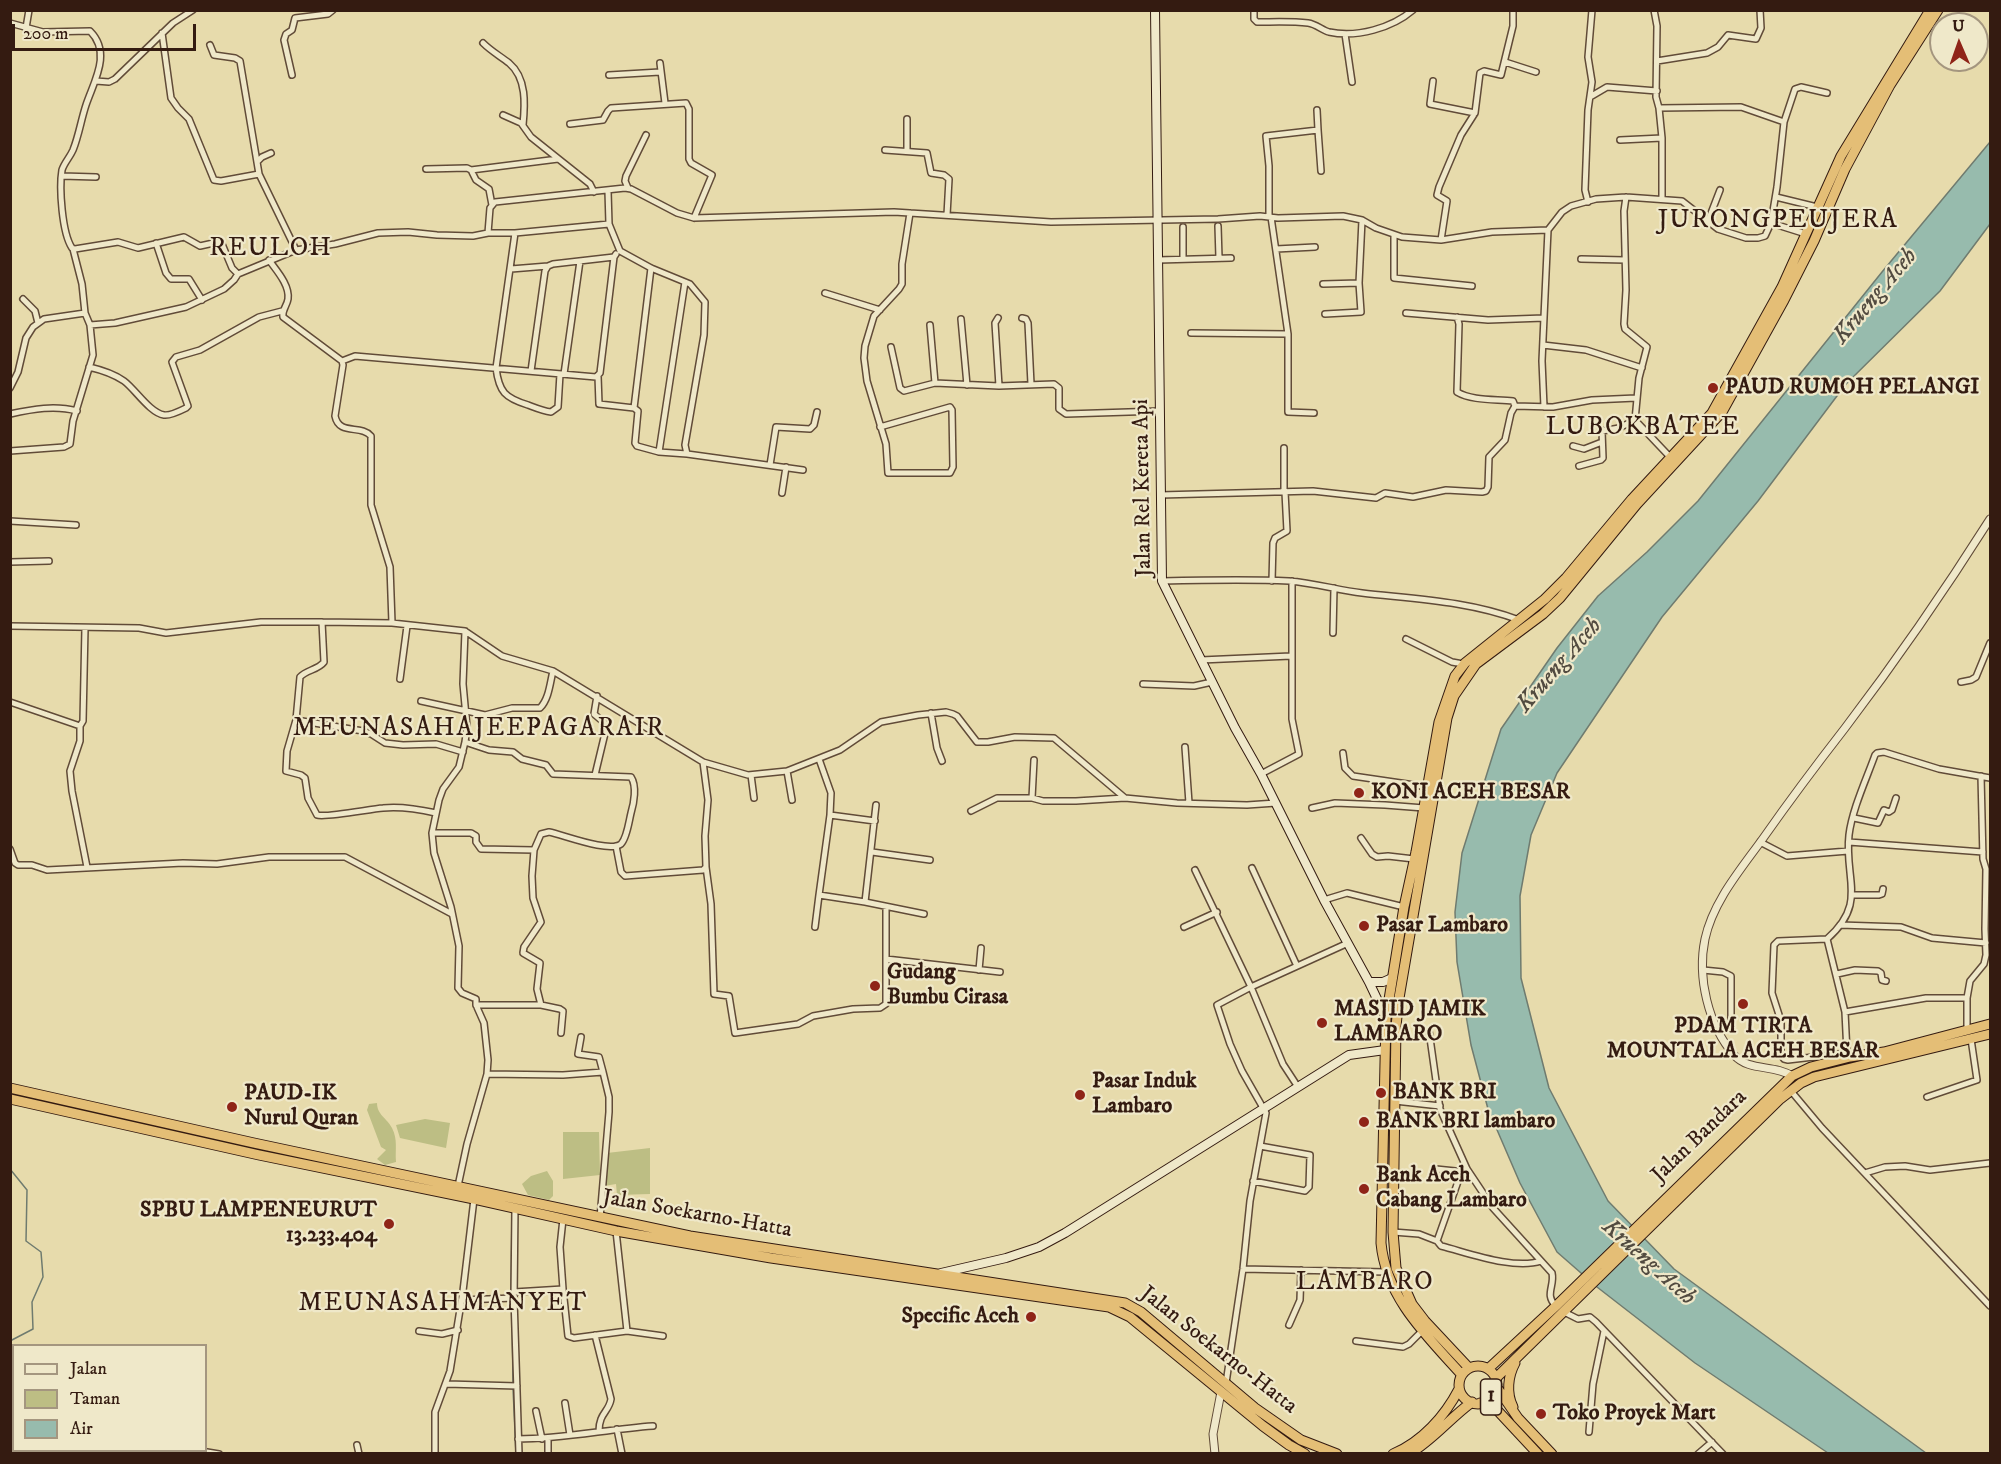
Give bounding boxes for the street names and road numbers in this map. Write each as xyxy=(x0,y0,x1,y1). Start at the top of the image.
street label: Jalan Rel Kereta Api xyxy=(1129,399,1159,577)
street label: Jalan Bandara xyxy=(1647,1085,1753,1189)
street label: Jalan Soekarno-Hatta xyxy=(600,1185,794,1245)
street label: Jalan Soekarno-Hatta xyxy=(1134,1282,1302,1420)
road number: 1 xyxy=(1480,1379,1502,1415)

